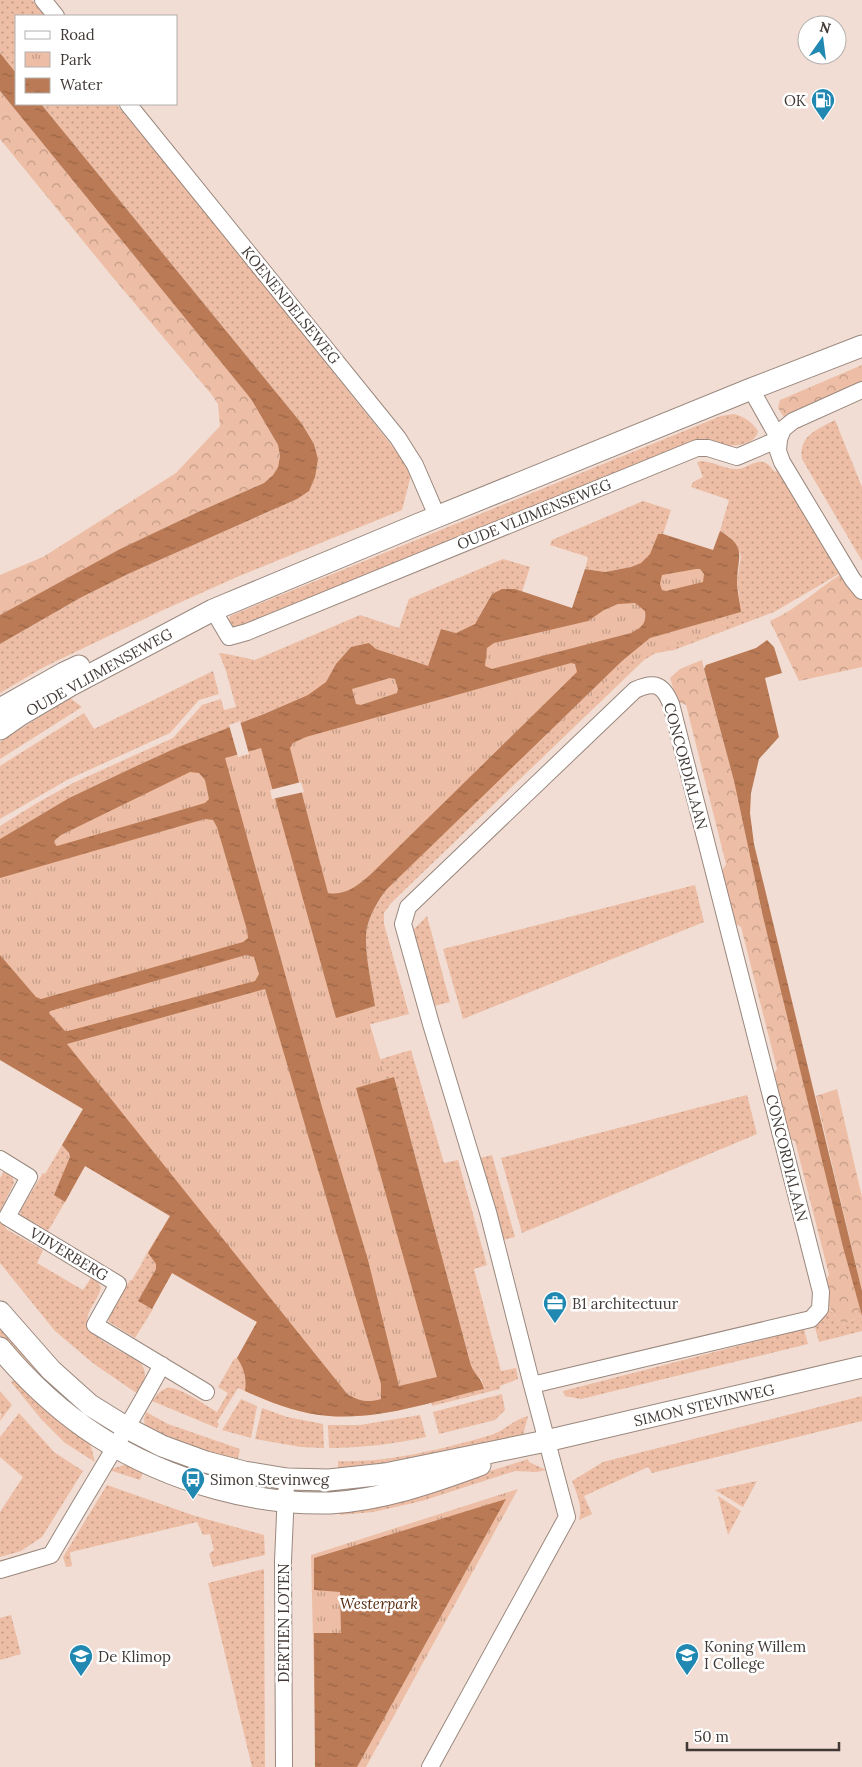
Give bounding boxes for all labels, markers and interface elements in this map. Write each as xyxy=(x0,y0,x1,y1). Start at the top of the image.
legend xyxy=(15,15,178,105)
north arrow xyxy=(797,15,847,65)
text: N xyxy=(818,17,833,37)
text: Road xyxy=(60,25,95,44)
text: Park xyxy=(60,50,91,69)
text: Water xyxy=(60,75,103,94)
fuel station icon: OK xyxy=(810,87,836,121)
place label: OK xyxy=(784,91,807,110)
street label: KOENENDELSEWEG xyxy=(238,242,345,368)
street label: OUDE VLIJMENSEWEG xyxy=(454,474,614,554)
street label: OUDE VLIJMENSEWEG xyxy=(22,624,176,720)
street label: CONCORDIALAAN xyxy=(660,700,712,832)
street label: CONCORDIALAAN xyxy=(762,1092,812,1224)
street label: VIJVERBERG xyxy=(25,1223,112,1285)
office icon: B1 architectuur xyxy=(542,1290,568,1324)
place label: B1 architectuur xyxy=(572,1294,679,1313)
street label: SIMON STEVINWEG xyxy=(632,1379,777,1430)
bus stop icon: Simon Stevinweg xyxy=(180,1466,206,1500)
place label: Simon Stevinweg xyxy=(210,1470,330,1489)
street label: DERTIEN LOTEN xyxy=(274,1563,293,1683)
park label: Westerpark xyxy=(340,1594,418,1613)
place label: Koning Willem I College xyxy=(704,1637,806,1673)
school or university icon: Koning Willem I College xyxy=(674,1642,700,1676)
school or university icon: De Klimop xyxy=(68,1643,94,1677)
place label: De Klimop xyxy=(98,1647,171,1666)
scale bar xyxy=(687,1720,840,1752)
text: 50 m xyxy=(694,1727,729,1746)

